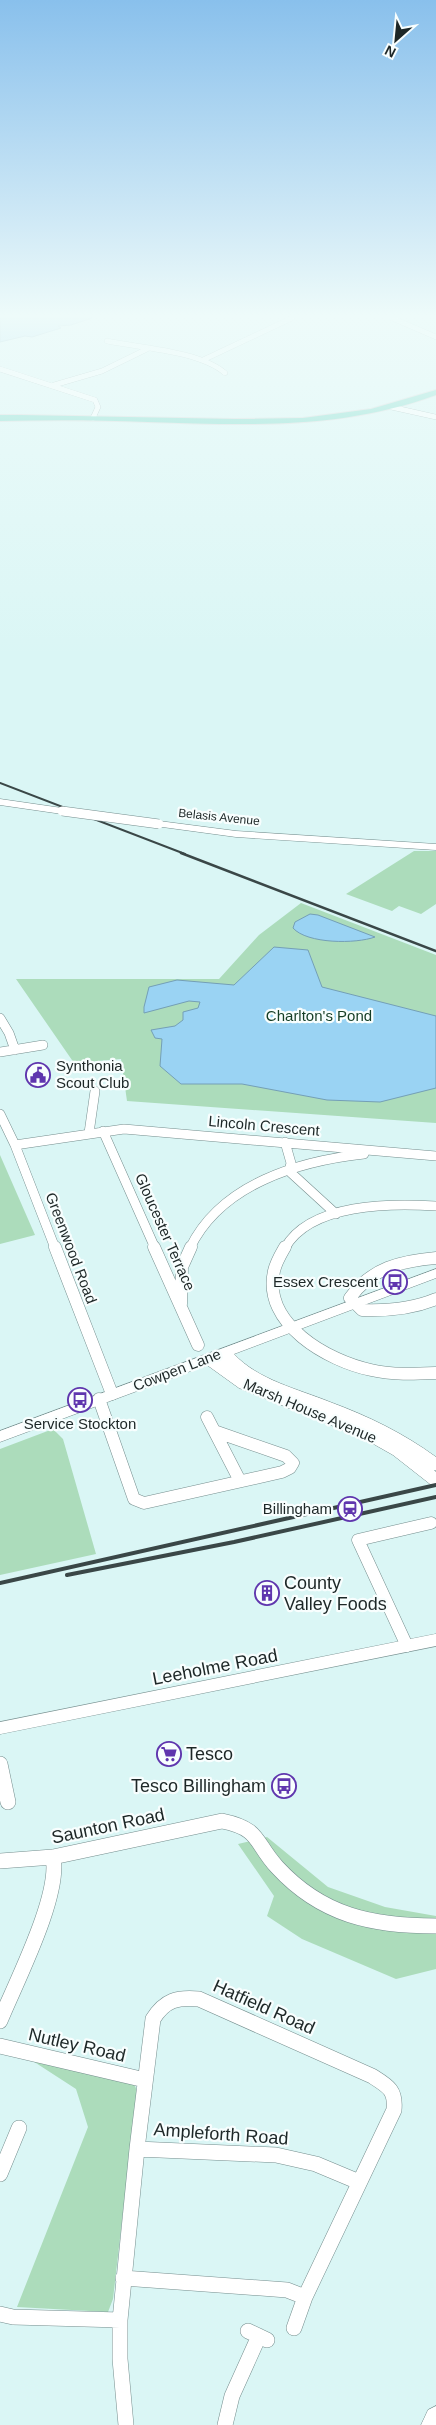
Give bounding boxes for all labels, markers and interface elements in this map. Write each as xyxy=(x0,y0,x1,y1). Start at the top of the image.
north arrow xyxy=(371,15,421,65)
text: N xyxy=(382,42,398,61)
street label: Belasis Avenue xyxy=(178,806,261,828)
park label: Charlton's Pond xyxy=(266,1007,372,1024)
place label: Synthonia Scout Club xyxy=(56,1057,129,1091)
public building icon: Synthonia Scout Club xyxy=(25,1062,51,1088)
street label: Lincoln Crescent xyxy=(208,1112,321,1139)
street label: Gloucester Terrace xyxy=(132,1171,199,1293)
street label: Greenwood Road xyxy=(42,1190,100,1306)
bus stop icon: Essex Crescent xyxy=(382,1269,408,1295)
place label: Essex Crescent xyxy=(273,1273,379,1290)
street label: Cowpen Lane xyxy=(131,1345,223,1394)
street label: Marsh House Avenue xyxy=(241,1375,379,1446)
bus stop icon: Service Stockton xyxy=(67,1387,93,1413)
place label: Service Stockton xyxy=(24,1415,136,1432)
station icon: Billingham xyxy=(337,1496,363,1522)
place label: Billingham xyxy=(263,1500,332,1517)
place label: County Valley Foods xyxy=(284,1573,387,1614)
building icon: County Valley Foods xyxy=(254,1580,280,1606)
street label: Leeholme Road xyxy=(151,1645,279,1689)
supermarket icon: Tesco xyxy=(156,1741,182,1767)
place label: Tesco xyxy=(186,1744,233,1764)
bus stop icon: Tesco Billingham xyxy=(271,1773,297,1799)
place label: Tesco Billingham xyxy=(131,1776,266,1796)
street label: Saunton Road xyxy=(50,1804,166,1848)
street label: Hatfield Road xyxy=(210,1976,318,2038)
street label: Nutley Road xyxy=(26,2024,128,2066)
street label: Ampleforth Road xyxy=(153,2119,289,2149)

